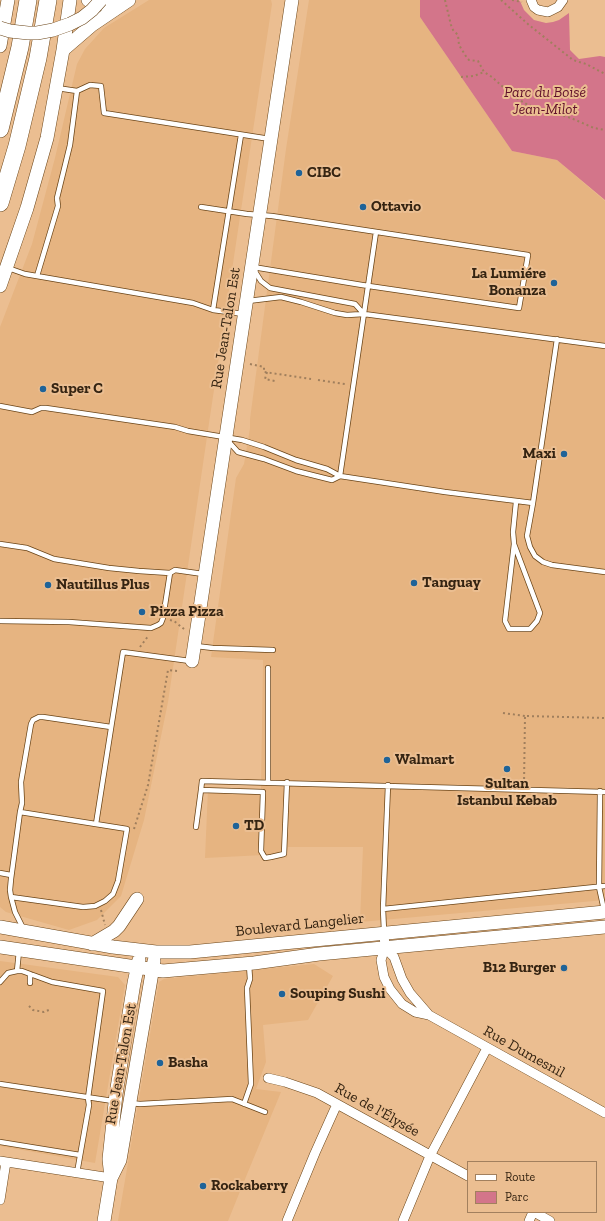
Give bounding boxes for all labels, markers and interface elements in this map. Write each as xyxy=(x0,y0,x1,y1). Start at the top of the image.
park label: Parc du Boisé Jean-Milot xyxy=(504,84,586,119)
place label: CIBC xyxy=(307,164,341,182)
marker: CIBC xyxy=(294,168,304,178)
place label: Ottavio xyxy=(371,198,421,216)
marker: Ottavio xyxy=(358,202,368,212)
place label: La Lumiére Bonanza xyxy=(471,265,546,300)
street label: Rue Jean-Talon Est xyxy=(208,266,244,390)
marker: La Lumiére Bonanza xyxy=(549,278,559,288)
place label: Super C xyxy=(51,380,103,398)
marker: Super C xyxy=(38,384,48,394)
place label: Maxi xyxy=(522,445,556,463)
marker: Maxi xyxy=(559,449,569,459)
place label: Tanguay xyxy=(422,574,481,592)
place label: Nautillus Plus xyxy=(56,576,150,594)
marker: Tanguay xyxy=(409,578,419,588)
marker: Nautillus Plus xyxy=(43,580,53,590)
place label: Pizza Pizza xyxy=(150,603,224,621)
marker: Pizza Pizza xyxy=(137,607,147,617)
place label: Walmart xyxy=(395,751,454,769)
marker: Walmart xyxy=(382,755,392,765)
marker: Sultan Istanbul Kebab xyxy=(502,764,512,774)
place label: Sultan Istanbul Kebab xyxy=(457,775,557,810)
place label: TD xyxy=(244,817,264,835)
marker: TD xyxy=(231,821,241,831)
street label: Boulevard Langelier xyxy=(235,909,365,941)
place label: B12 Burger xyxy=(483,959,556,977)
marker: B12 Burger xyxy=(559,963,569,973)
place label: Souping Sushi xyxy=(290,985,385,1003)
marker: Souping Sushi xyxy=(277,989,287,999)
street label: Rue Jean-Talon Est xyxy=(102,1002,140,1126)
street label: Rue Dumesnil xyxy=(480,1022,568,1082)
place label: Basha xyxy=(168,1054,208,1072)
marker: Basha xyxy=(155,1058,165,1068)
street label: Rue de l'Élysée xyxy=(331,1079,423,1141)
legend xyxy=(467,1161,597,1213)
text: Route xyxy=(505,1170,535,1184)
place label: Rockaberry xyxy=(211,1177,288,1195)
marker: Rockaberry xyxy=(198,1181,208,1191)
text: Parc xyxy=(505,1190,528,1204)

